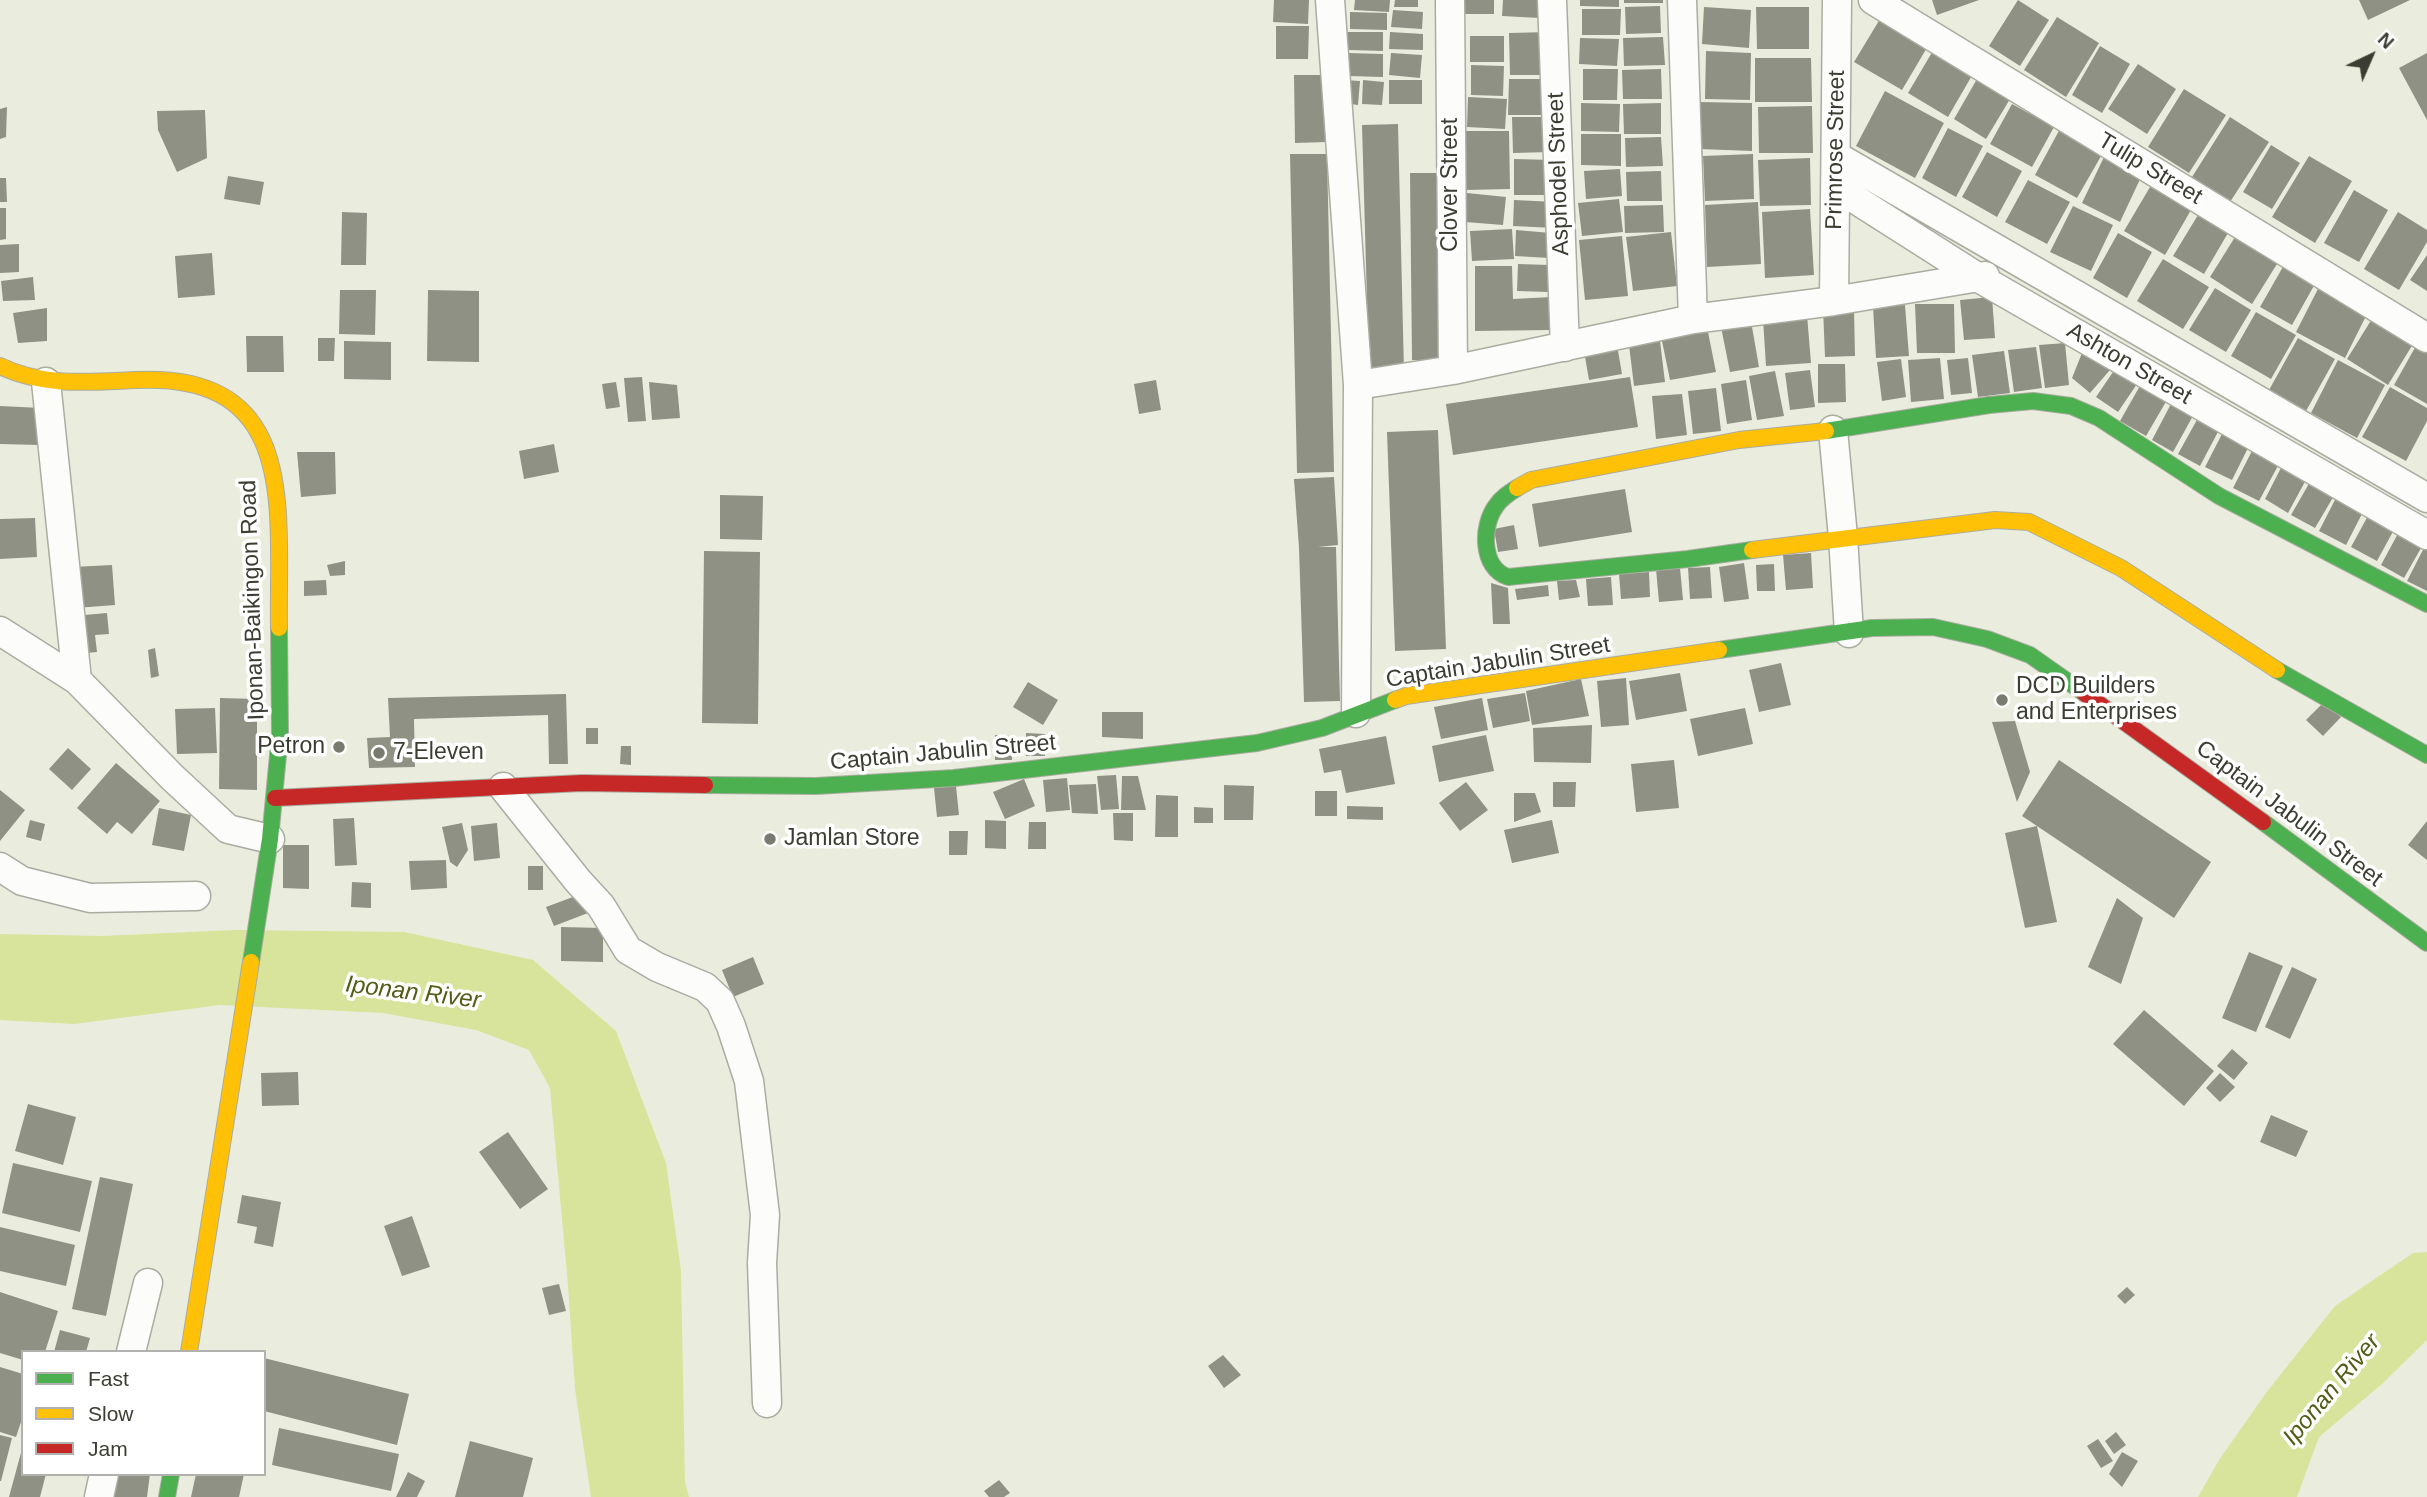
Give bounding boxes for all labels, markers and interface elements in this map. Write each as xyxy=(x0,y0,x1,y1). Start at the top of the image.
north arrow xyxy=(2336,21,2406,91)
text: N xyxy=(2374,28,2398,53)
street label: Primrose Street xyxy=(1821,70,1851,230)
street label: Asphodel Street xyxy=(1542,92,1576,256)
street label: Clover Street xyxy=(1437,118,1465,252)
street label: Tulip Street xyxy=(2093,127,2207,211)
street label: Ashton Street xyxy=(2062,317,2196,411)
street label: Iponan-Baikingon Road xyxy=(235,479,271,721)
street label: Captain Jabulin Street xyxy=(1384,632,1612,694)
place label: DCD Builders and Enterprises xyxy=(2016,673,2177,727)
marker: DCD Builders and Enterprises xyxy=(1994,692,2010,708)
street label: Captain Jabulin Street xyxy=(829,729,1057,777)
place label: Petron xyxy=(257,733,325,761)
street label: Captain Jabulin Street xyxy=(2190,735,2388,893)
marker: Petron xyxy=(331,739,347,755)
place label: 7-Eleven xyxy=(393,739,484,767)
marker: 7-Eleven xyxy=(371,745,387,761)
place label: Jamlan Store xyxy=(784,825,920,853)
marker: Jamlan Store xyxy=(762,831,778,847)
water label: Iponan River xyxy=(344,970,482,1016)
water label: Iponan River xyxy=(2277,1329,2387,1451)
legend xyxy=(21,1350,266,1476)
text: Fast xyxy=(88,1367,129,1390)
text: Slow xyxy=(88,1402,134,1425)
text: Jam xyxy=(88,1437,128,1460)

